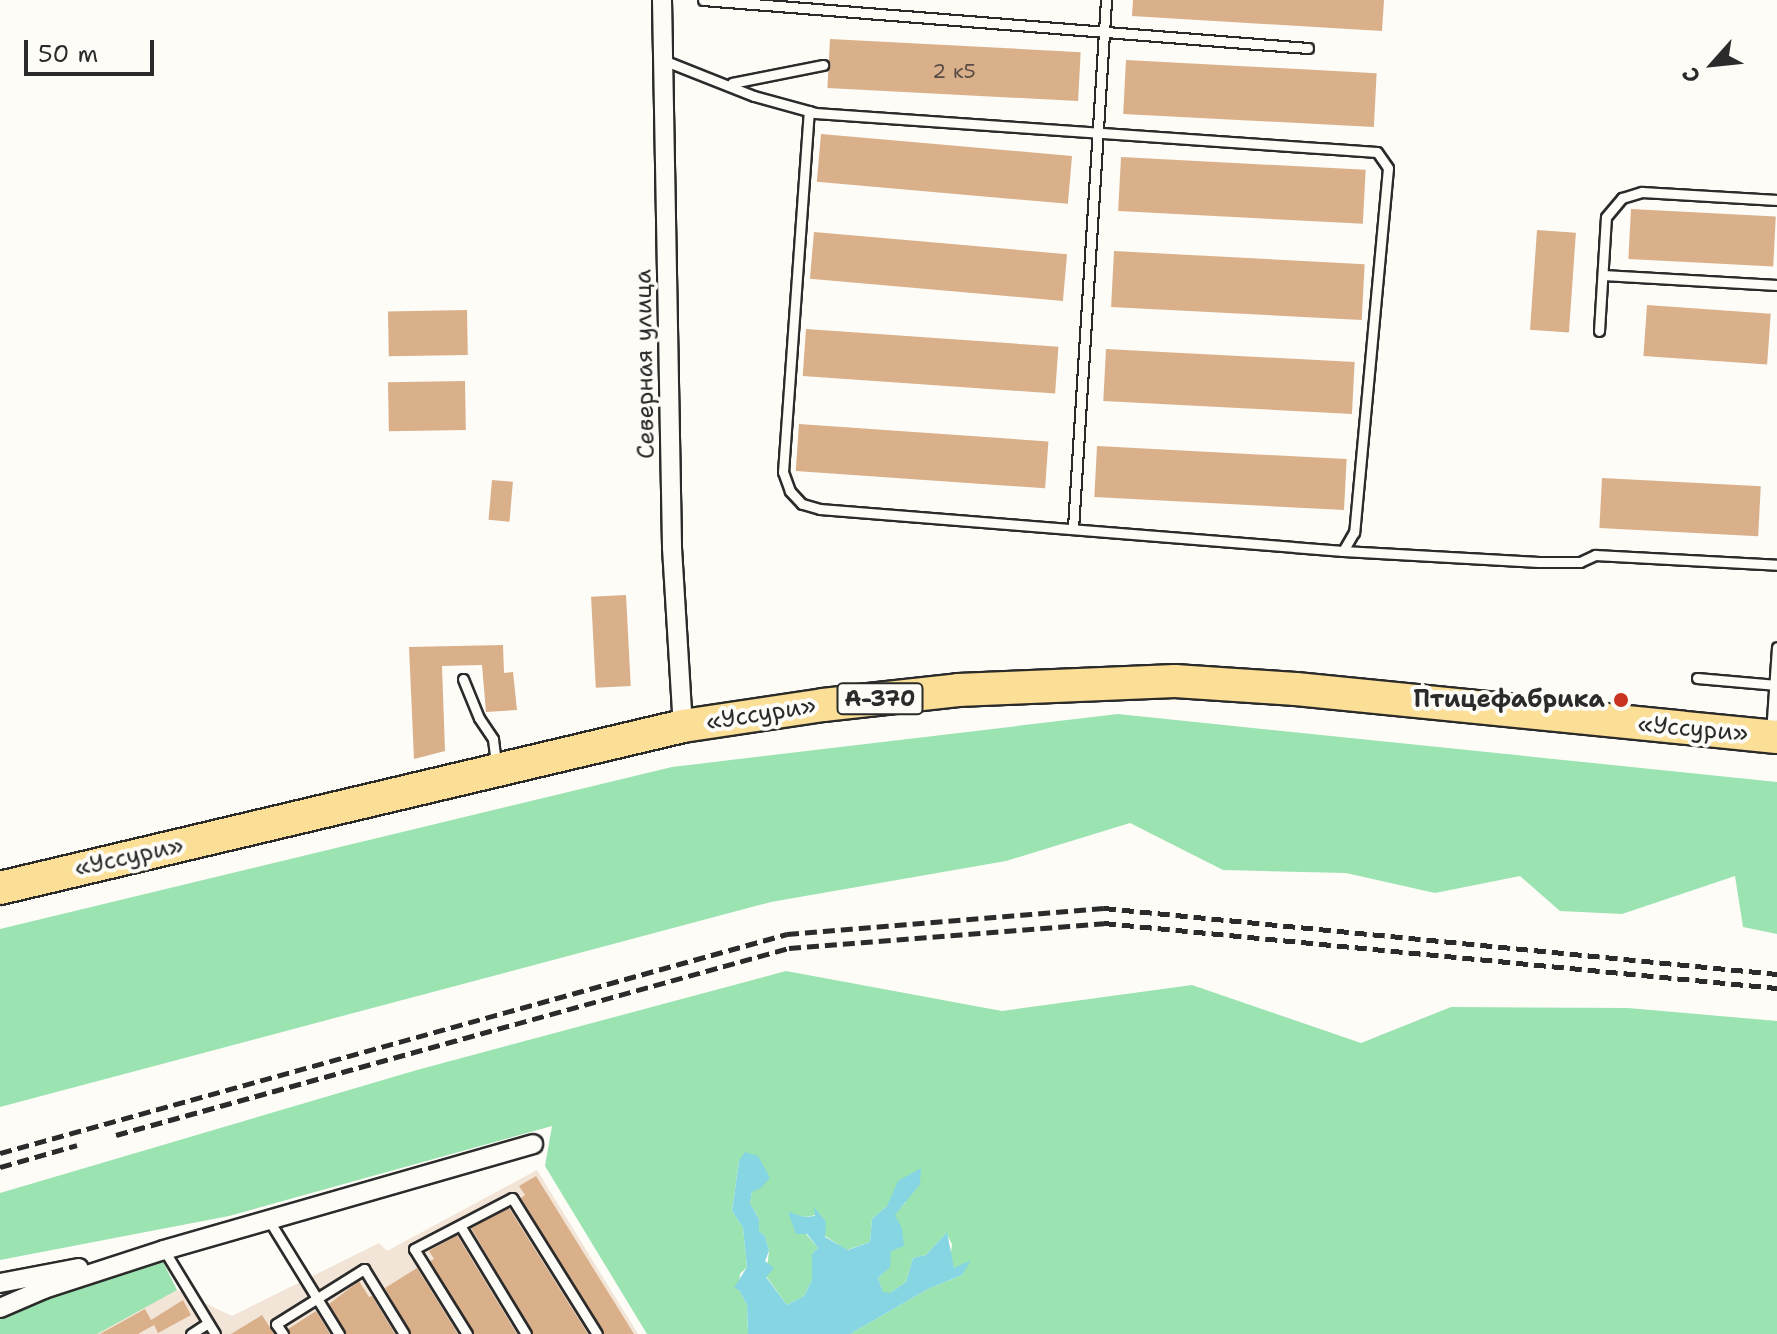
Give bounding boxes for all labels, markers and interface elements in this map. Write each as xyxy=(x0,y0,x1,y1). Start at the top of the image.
scale bar xyxy=(28,24,158,74)
north arrow xyxy=(1673,24,1753,104)
text: 50 m xyxy=(38,38,98,70)
house number: 2 к5 xyxy=(932,59,976,83)
text: С xyxy=(1675,63,1707,88)
street label: Северная улица xyxy=(629,269,661,459)
road number: А-370 xyxy=(836,681,924,717)
place label: Птицефабрика xyxy=(1413,686,1605,714)
street label: «Уссури» xyxy=(704,691,818,737)
marker: Птицефабрика xyxy=(1612,691,1630,709)
street label: «Уссури» xyxy=(1637,710,1749,748)
street label: «Уссури» xyxy=(72,831,186,883)

